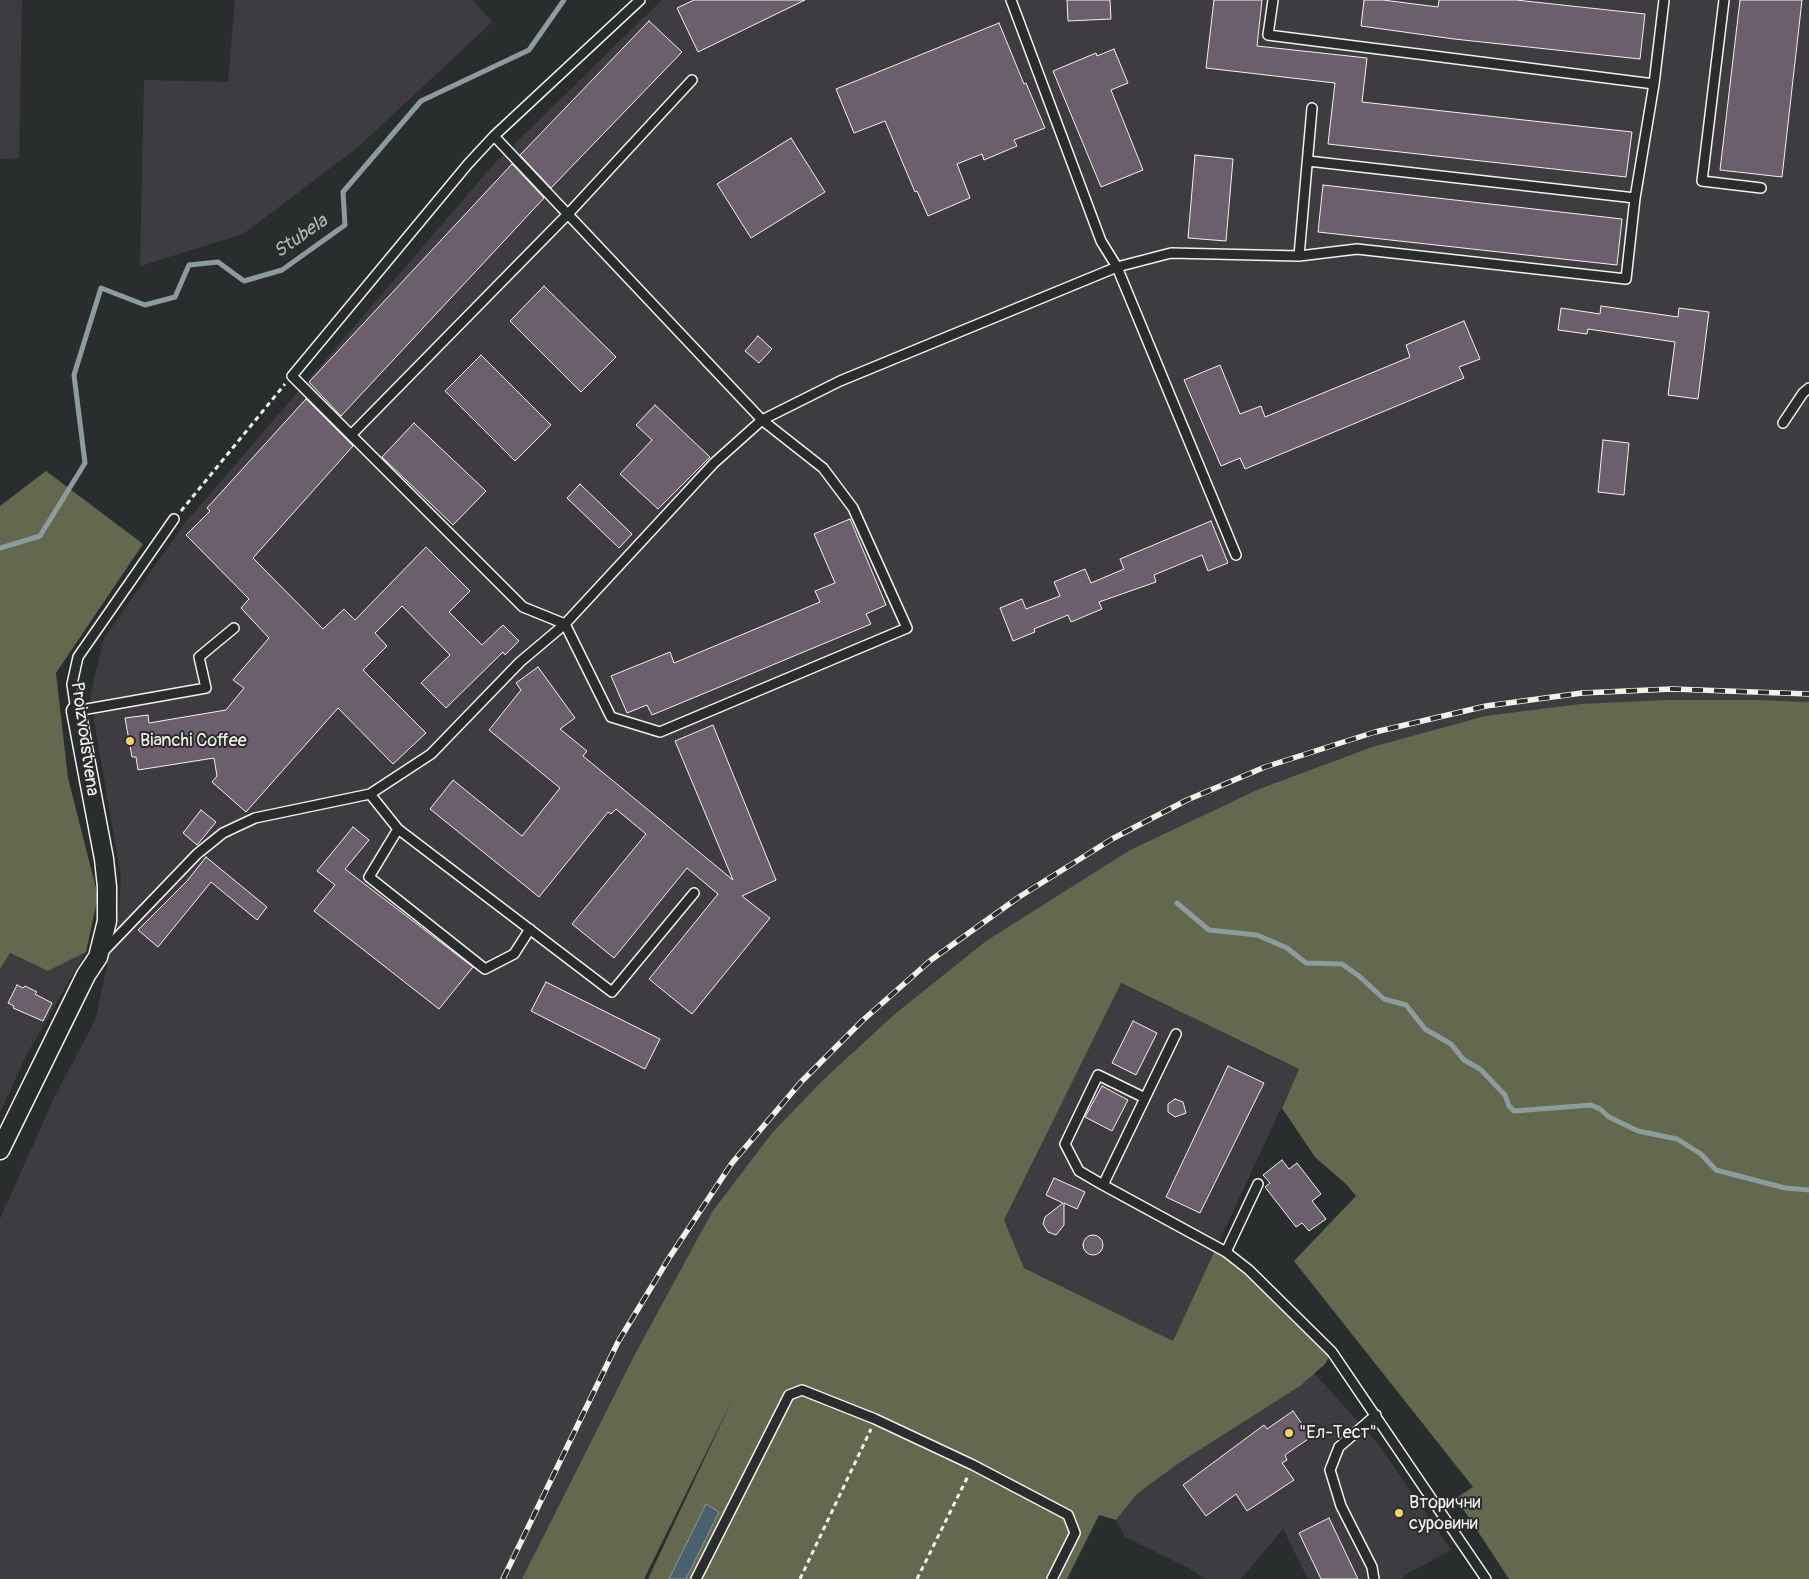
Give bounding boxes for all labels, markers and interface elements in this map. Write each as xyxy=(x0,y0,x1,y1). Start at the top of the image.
water label: Stubela xyxy=(270,210,332,264)
street label: Proizvodstvena xyxy=(65,681,103,797)
place label: Bianchi Coffee xyxy=(140,730,247,752)
marker: Bianchi Coffee xyxy=(124,735,136,747)
place label: "Ел-Тест" xyxy=(1299,1422,1377,1444)
marker: "Ел-Тест" xyxy=(1283,1427,1295,1439)
place label: Вторични суровини xyxy=(1409,1492,1480,1535)
marker: Вторични суровини xyxy=(1393,1507,1405,1519)

